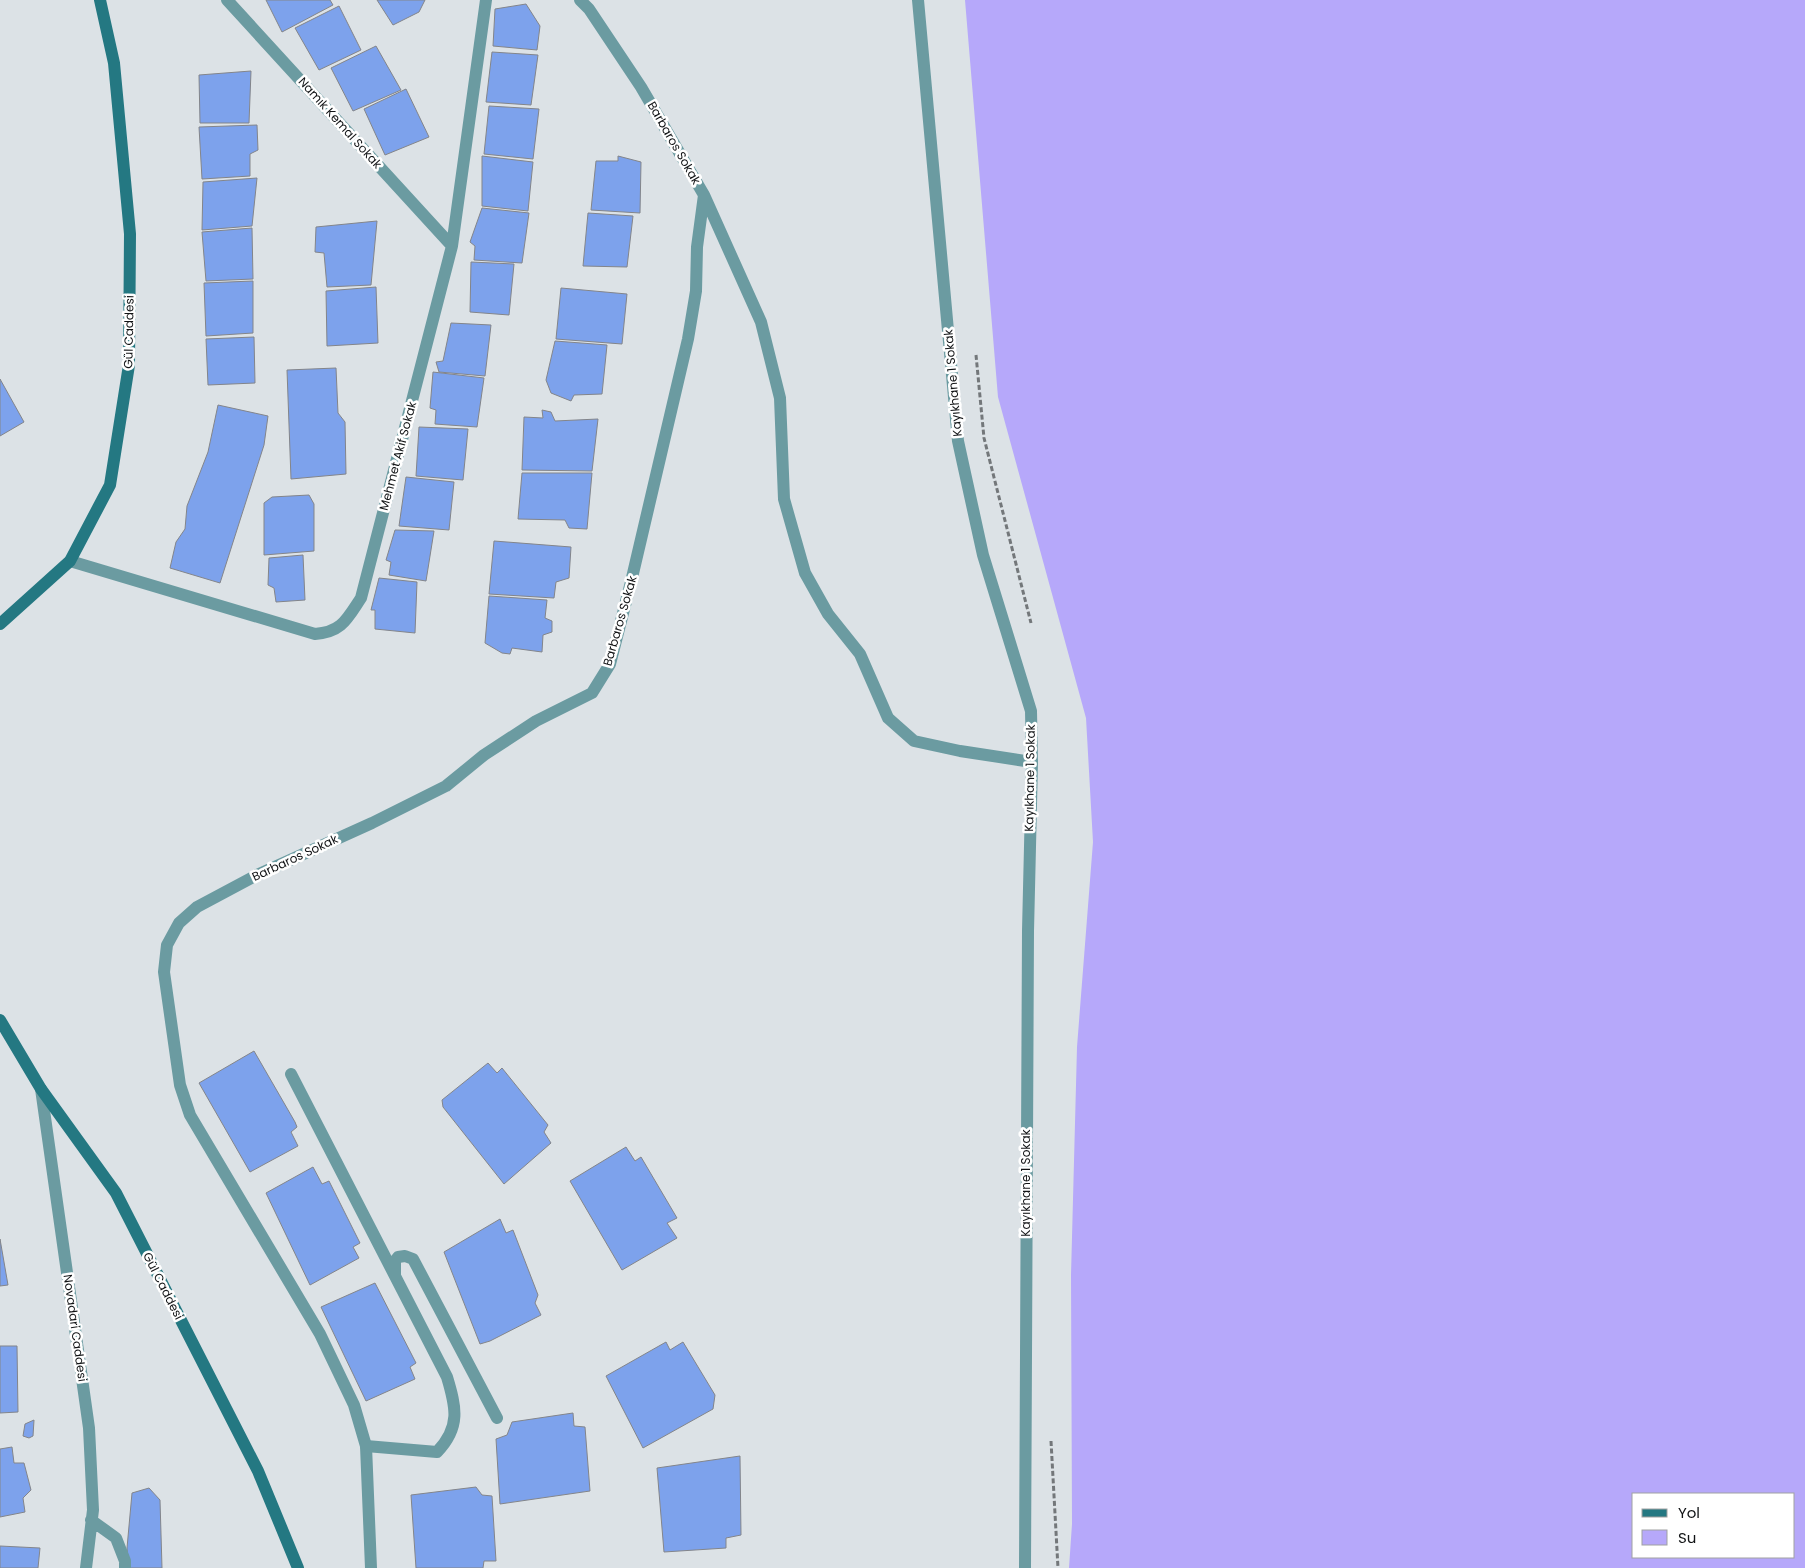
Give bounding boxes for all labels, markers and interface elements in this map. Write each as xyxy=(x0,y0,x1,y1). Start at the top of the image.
street label: Namık Kemal Sokak xyxy=(295,73,387,173)
street label: Barbaros Sokak xyxy=(644,98,705,188)
street label: Gül Caddesi xyxy=(119,295,138,369)
street label: Kayıkhane 1 Sokak xyxy=(939,328,966,437)
street label: Mehmet Akif Sokak xyxy=(375,399,420,512)
street label: Barbaros Sokak xyxy=(599,573,641,668)
street label: Kayıkhane 1 Sokak xyxy=(1020,723,1039,832)
street label: Barbaros Sokak xyxy=(249,830,341,885)
street label: Kayıkhane 1 Sokak xyxy=(1017,1128,1034,1237)
street label: Gül Caddesi xyxy=(139,1249,188,1322)
street label: Novadari Caddesi xyxy=(60,1273,91,1383)
legend xyxy=(1632,1493,1795,1558)
text: Yol xyxy=(1678,1502,1700,1523)
text: Su xyxy=(1678,1527,1696,1548)

